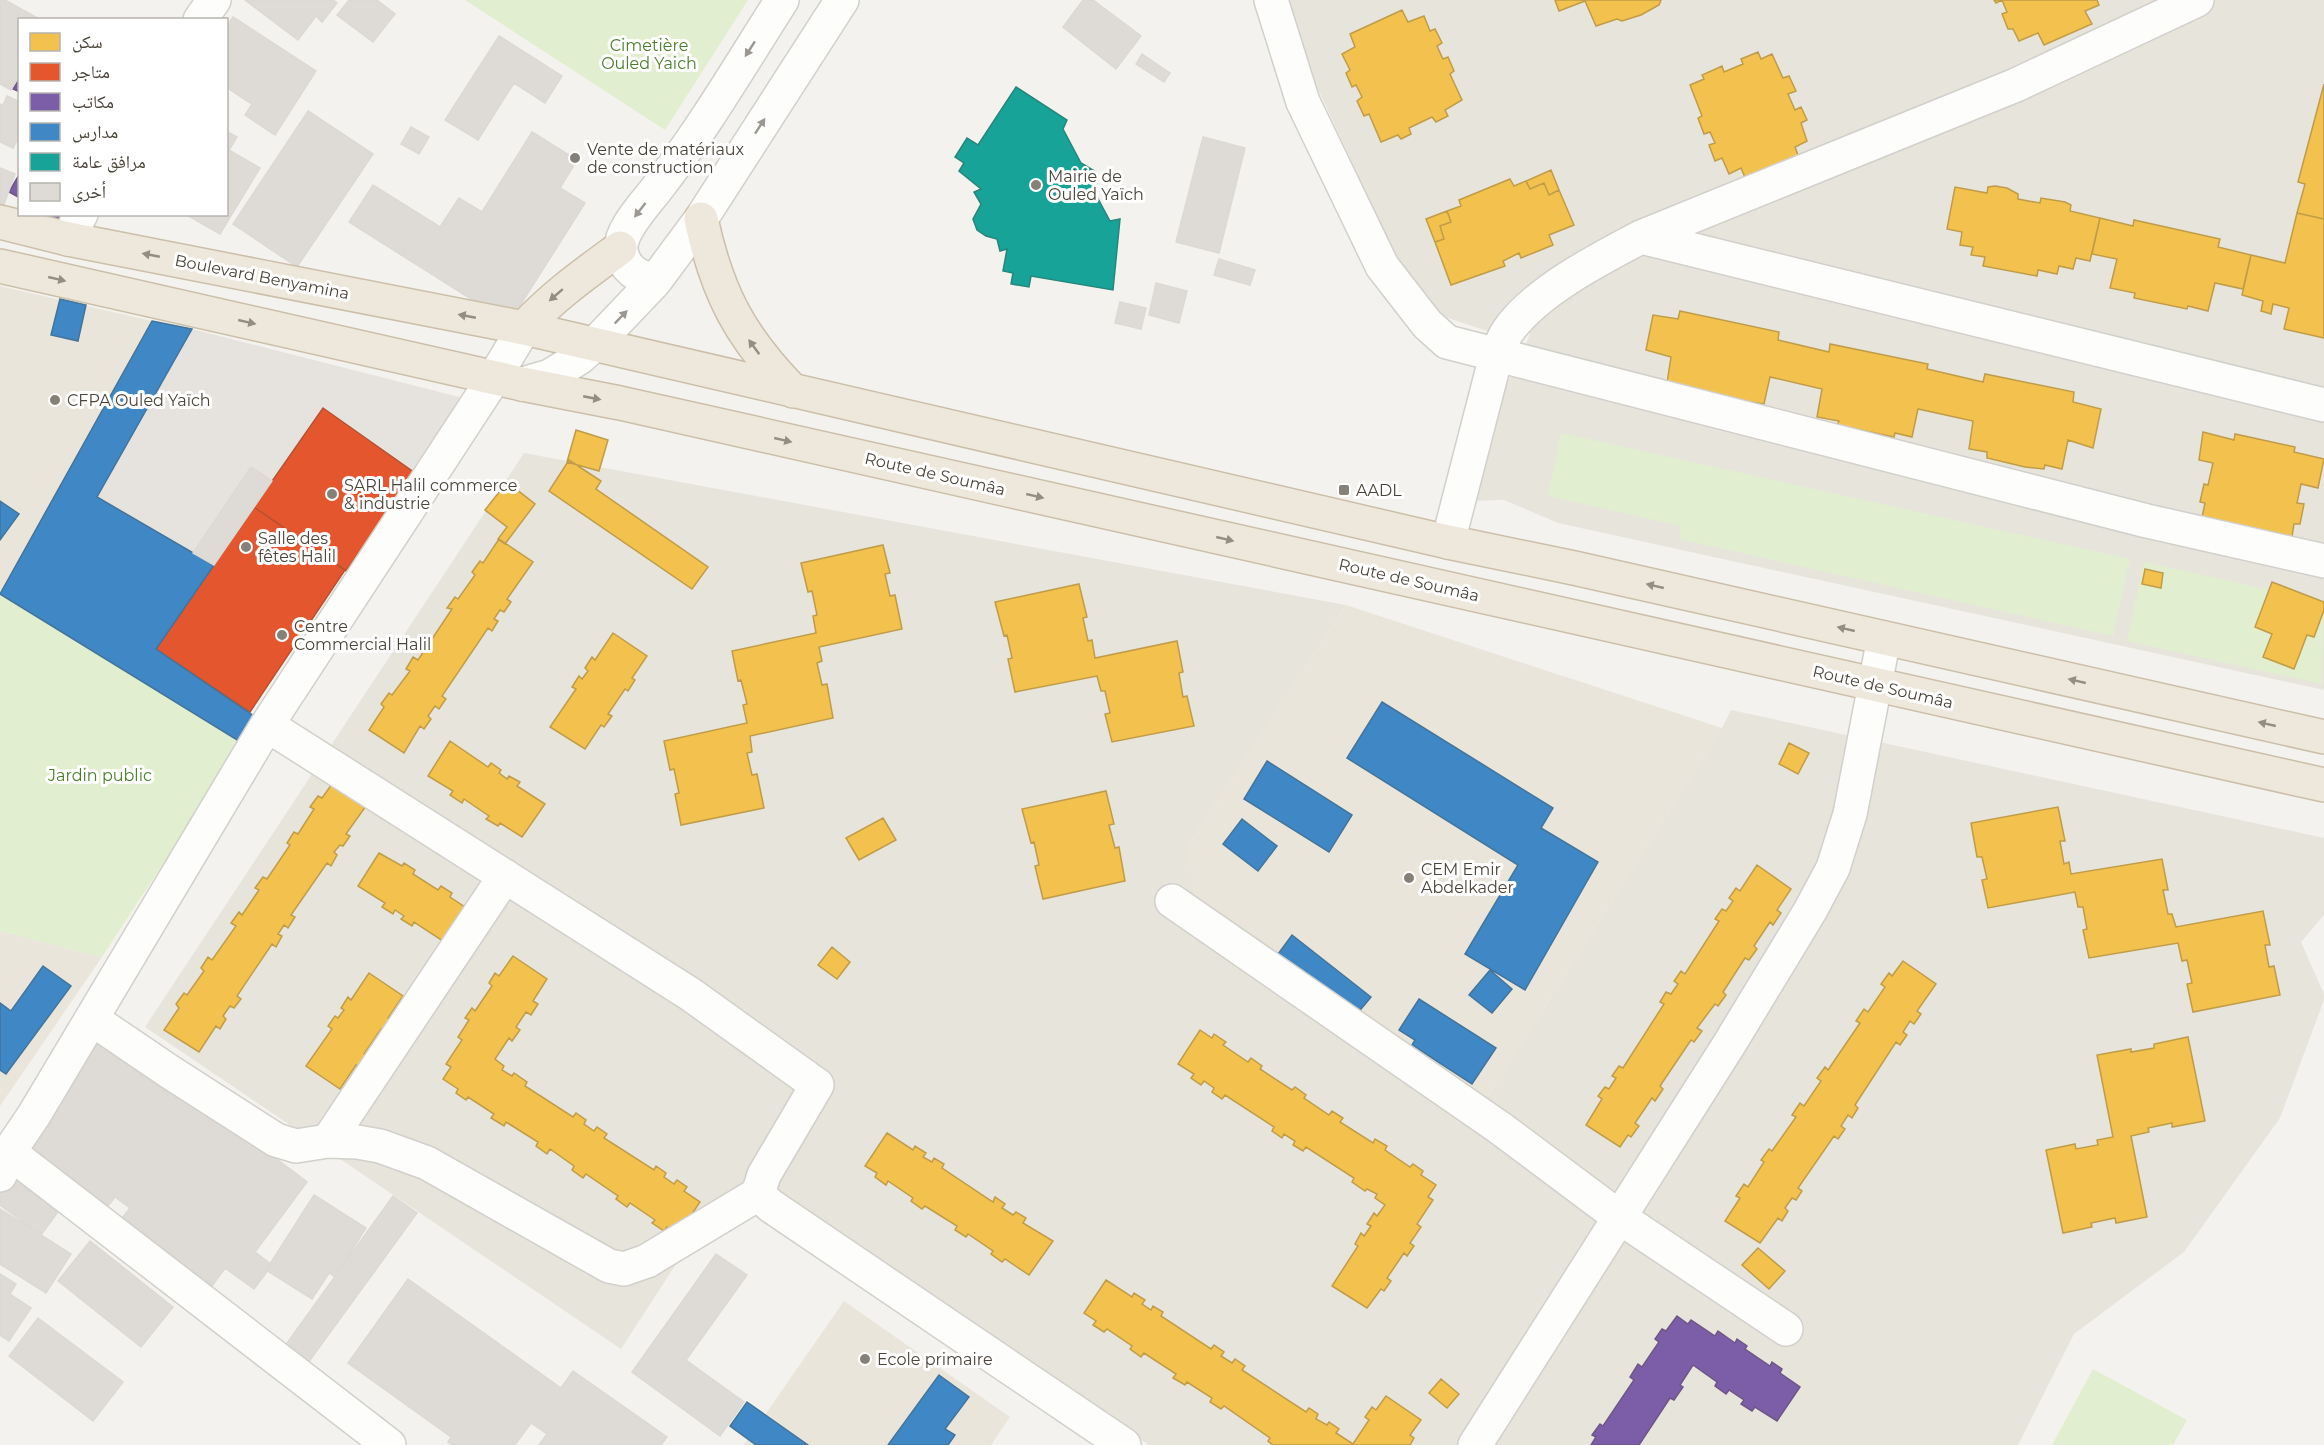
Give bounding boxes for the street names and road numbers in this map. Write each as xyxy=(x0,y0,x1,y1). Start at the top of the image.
street label: Boulevard Benyamina xyxy=(173,251,351,303)
street label: Route de Soumâa xyxy=(863,449,1007,499)
street label: Route de Soumâa xyxy=(1337,555,1481,605)
street label: Route de Soumâa xyxy=(1811,662,1955,712)

